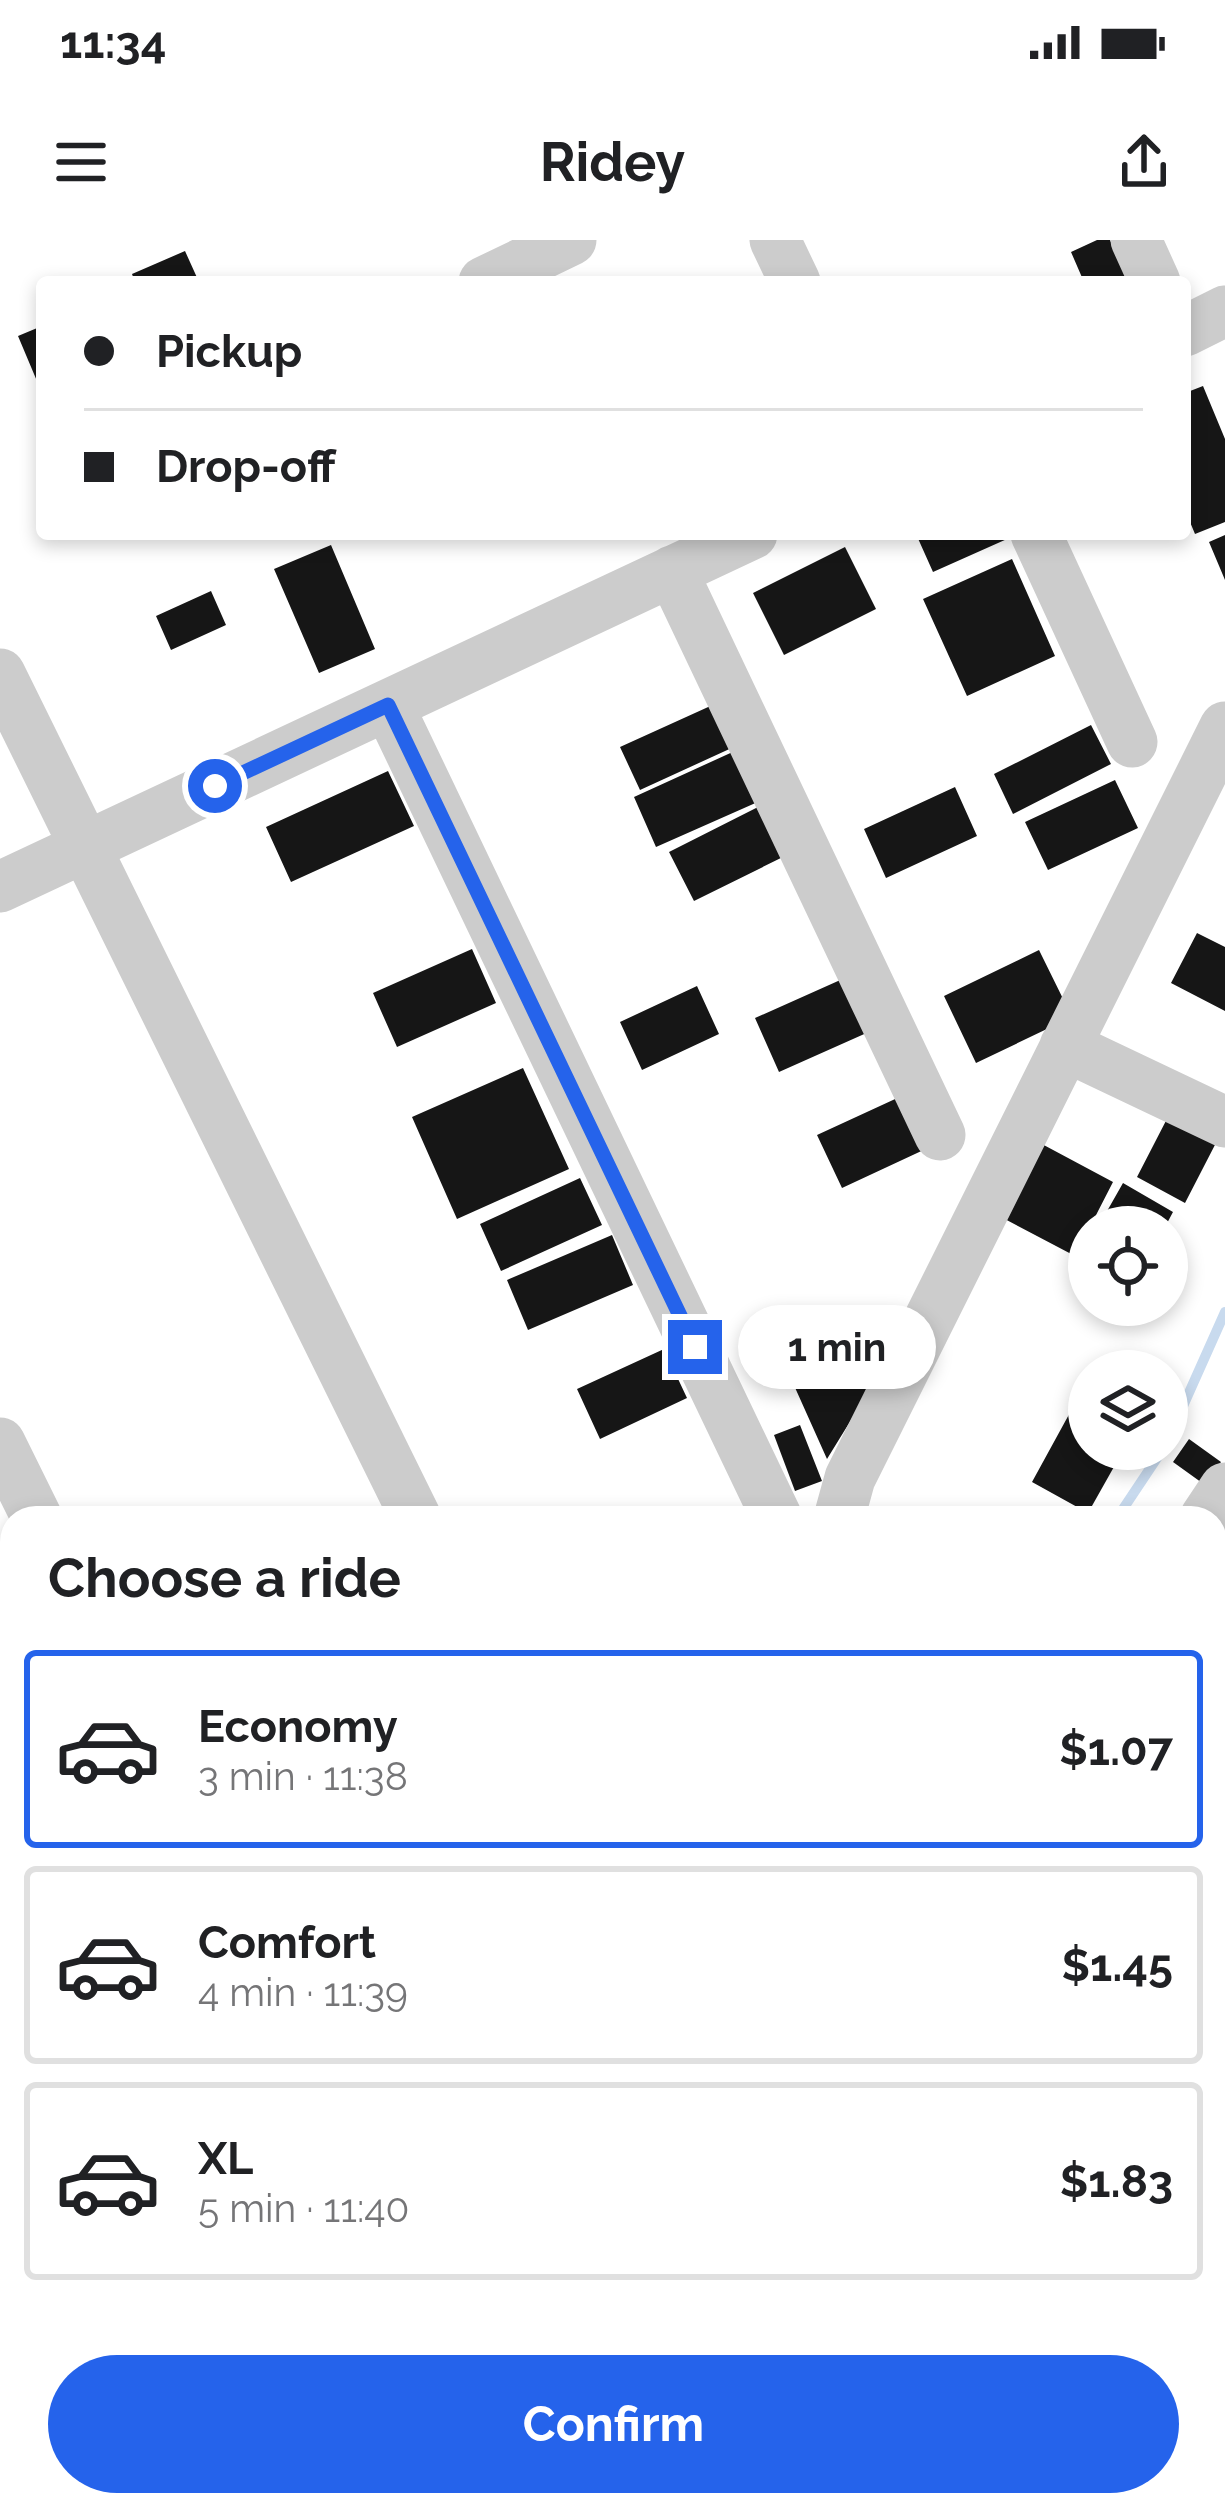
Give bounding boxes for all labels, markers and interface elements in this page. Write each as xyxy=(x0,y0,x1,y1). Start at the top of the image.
text: 11:34 xyxy=(60,16,166,69)
icon: menu xyxy=(48,129,114,195)
icon: share xyxy=(1111,129,1177,195)
text: Ridey xyxy=(540,130,685,194)
text: Pickup xyxy=(156,325,302,378)
text: Drop-off xyxy=(156,440,336,493)
route start xyxy=(188,759,242,813)
map controls xyxy=(1068,1206,1188,1470)
button: locate xyxy=(1068,1206,1188,1326)
callout: 1 min xyxy=(737,1305,935,1389)
route end xyxy=(668,1320,722,1374)
text: 1 min xyxy=(788,1324,886,1370)
button: layers xyxy=(1068,1350,1188,1470)
text: Choose a ride xyxy=(48,1546,401,1610)
icon: car xyxy=(54,1695,162,1803)
text: Economy xyxy=(198,1700,398,1753)
text: $1.07 xyxy=(1059,1723,1173,1776)
text: 3 min · 11:38 xyxy=(198,1753,408,1799)
icon: car xyxy=(54,1911,162,2019)
text: Comfort xyxy=(198,1916,376,1969)
text: $1.45 xyxy=(1061,1939,1173,1992)
text: 4 min · 11:39 xyxy=(198,1969,408,2015)
icon: car xyxy=(54,2127,162,2235)
text: XL xyxy=(198,2132,253,2185)
text: $1.83 xyxy=(1060,2155,1173,2208)
text: 5 min · 11:40 xyxy=(198,2185,409,2231)
button: Confirm xyxy=(48,2355,1179,2493)

